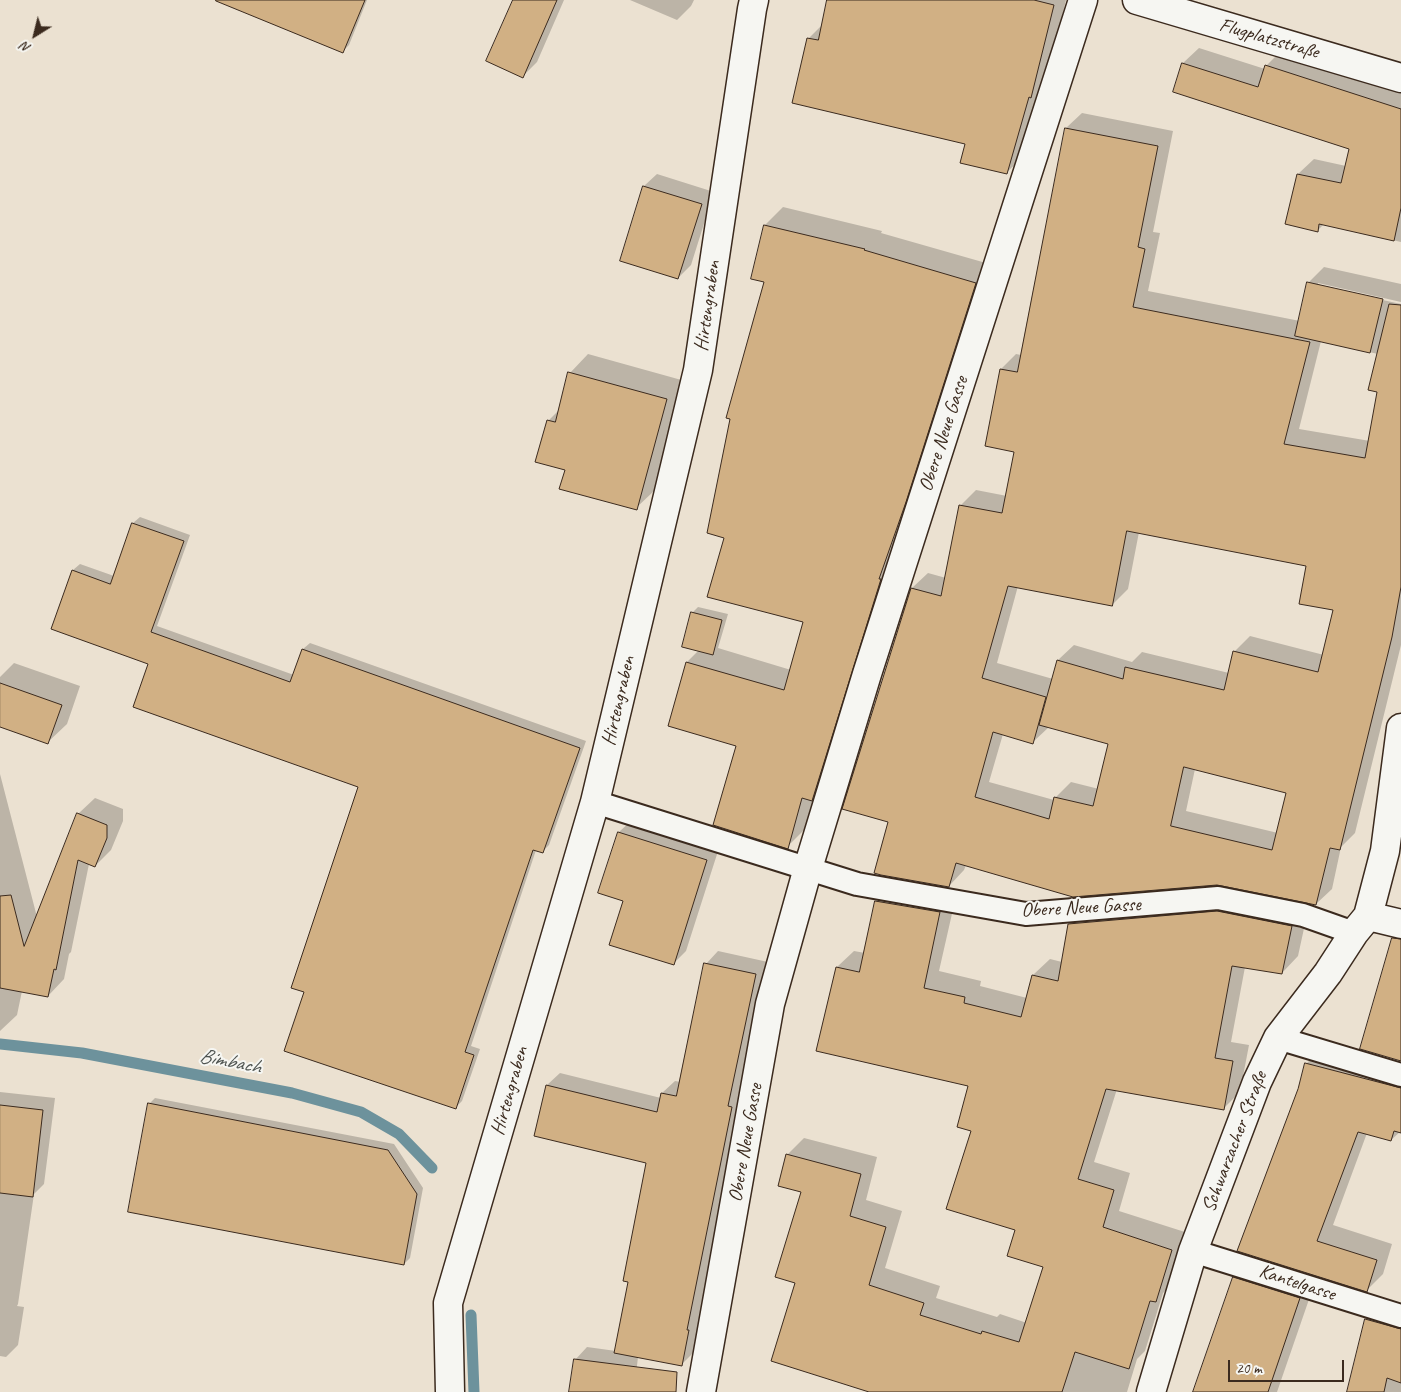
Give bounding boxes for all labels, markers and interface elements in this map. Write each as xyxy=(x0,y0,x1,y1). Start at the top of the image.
north arrow xyxy=(10,10,60,60)
street label: Flugplatzstraße xyxy=(1216,13,1322,65)
text: N xyxy=(17,38,34,57)
street label: Hirtengraben xyxy=(690,259,726,353)
street label: Obere Neue Gasse xyxy=(914,373,974,495)
street label: Hirtengraben xyxy=(597,654,641,748)
street label: Obere Neue Gasse xyxy=(1021,893,1141,923)
water label: Bimbach xyxy=(197,1044,263,1080)
street label: Hirtengraben xyxy=(486,1044,534,1138)
street label: Schwarzacher Straße xyxy=(1197,1068,1273,1216)
street label: Obere Neue Gasse xyxy=(724,1082,768,1204)
street label: Kantelgasse xyxy=(1256,1259,1338,1307)
scale bar xyxy=(1231,1350,1347,1382)
text: 20 m xyxy=(1236,1359,1262,1378)

